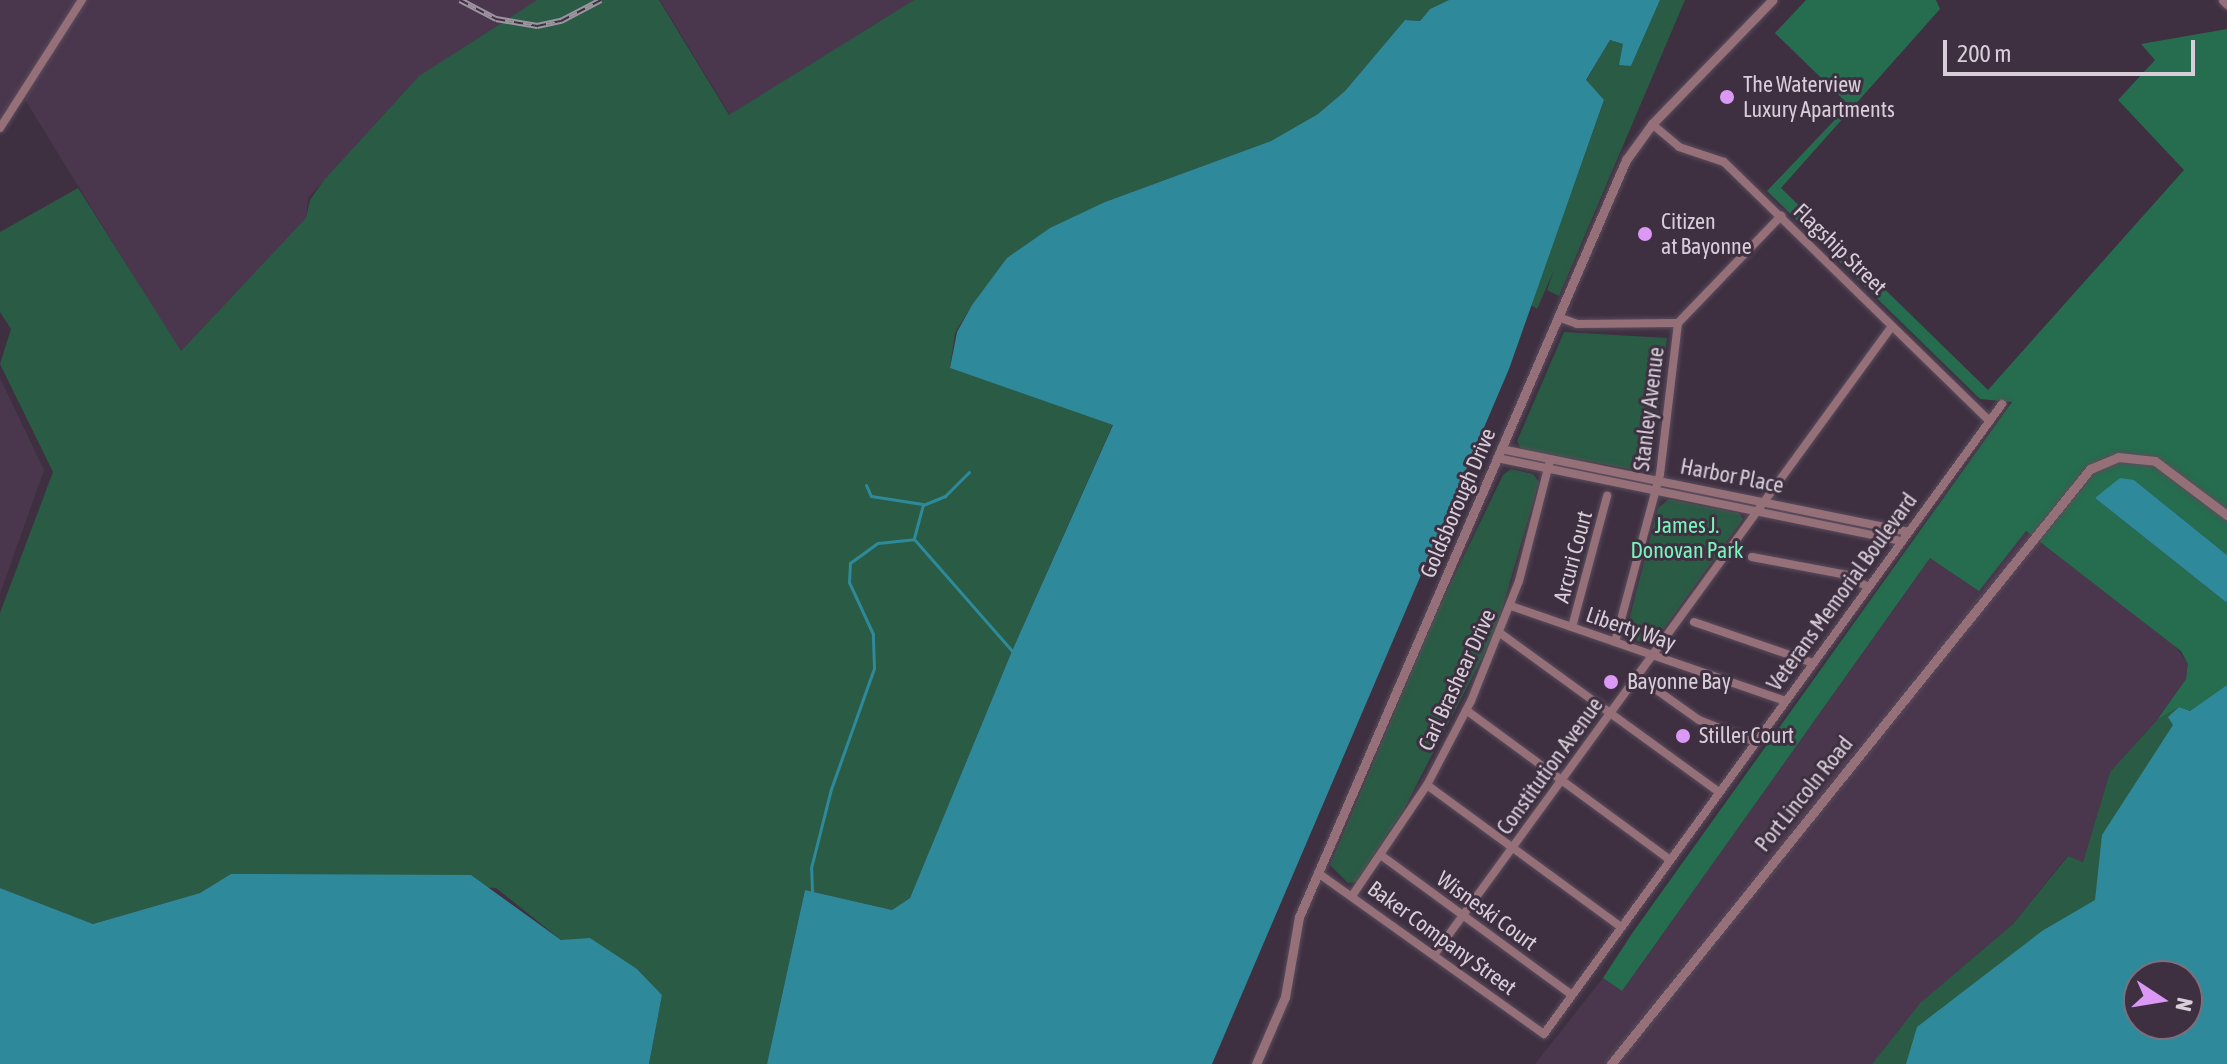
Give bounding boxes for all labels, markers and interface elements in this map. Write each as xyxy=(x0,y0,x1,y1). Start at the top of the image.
scale bar xyxy=(1947,24,2199,74)
text: 200 m xyxy=(1957,40,2011,67)
place label: The Waterview Luxury Apartments xyxy=(1743,71,1895,122)
marker: The Waterview Luxury Apartments xyxy=(1718,88,1736,106)
street label: Flagship Street xyxy=(1788,198,1892,300)
place label: Citizen at Bayonne xyxy=(1661,208,1752,260)
marker: Citizen at Bayonne xyxy=(1636,225,1654,243)
street label: Stanley Avenue xyxy=(1628,345,1670,473)
street label: Goldsborough Drive xyxy=(1415,424,1501,582)
street label: Harbor Place xyxy=(1678,453,1786,499)
street label: Veterans Memorial Boulevard xyxy=(1761,488,1923,696)
street label: Arcuri Court xyxy=(1548,508,1598,606)
park label: James J. Donovan Park xyxy=(1631,512,1743,564)
street label: Liberty Way xyxy=(1583,601,1679,657)
street label: Carl Brashear Drive xyxy=(1413,605,1501,755)
place label: Bayonne Bay xyxy=(1627,669,1731,695)
marker: Bayonne Bay xyxy=(1602,673,1620,691)
street label: Constitution Avenue xyxy=(1491,692,1609,840)
place label: Stiller Court xyxy=(1699,723,1794,749)
marker: Stiller Court xyxy=(1674,727,1692,745)
street label: Port Lincoln Road xyxy=(1749,731,1859,857)
street label: Wisneski Court xyxy=(1432,866,1542,956)
street label: Baker Company Street xyxy=(1363,875,1521,1001)
north arrow xyxy=(2123,960,2203,1040)
text: N xyxy=(2170,996,2199,1014)

